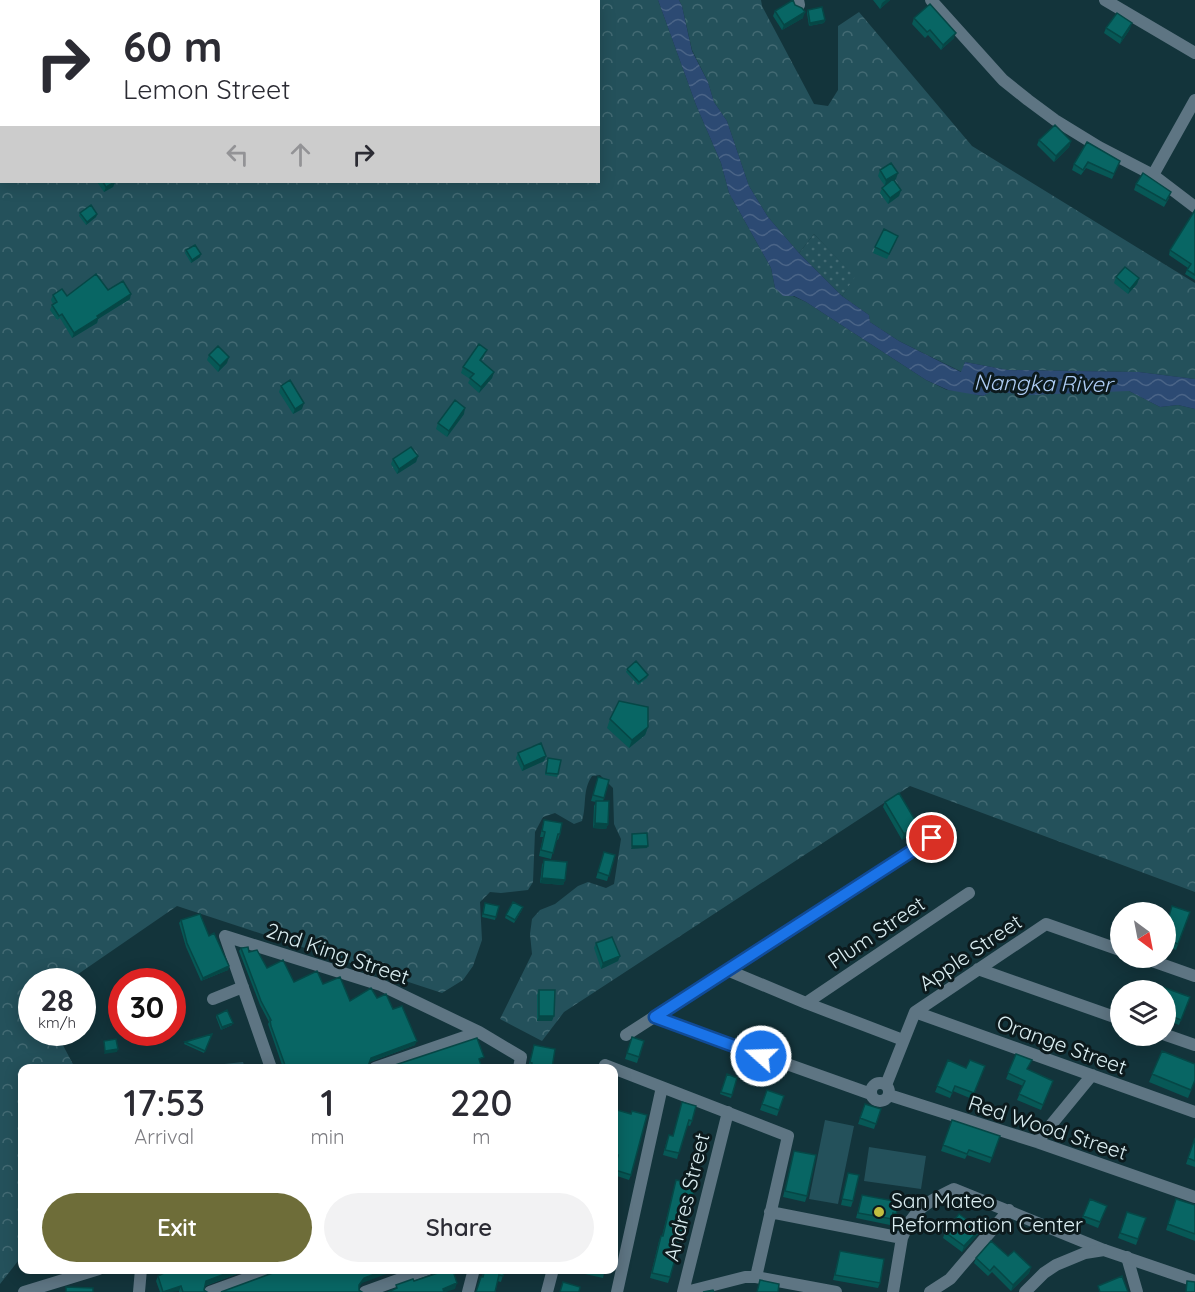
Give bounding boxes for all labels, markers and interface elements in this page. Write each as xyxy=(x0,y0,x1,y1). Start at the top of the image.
text: 60 m xyxy=(123,20,223,73)
icon: right xyxy=(24,24,102,102)
text: Lemon Street xyxy=(123,72,290,106)
icon: left xyxy=(221,138,254,171)
icon: ahead xyxy=(284,138,317,171)
icon: right xyxy=(347,138,380,171)
water label: Nangka River xyxy=(973,368,1115,398)
pin xyxy=(906,812,957,863)
icon: arrive xyxy=(915,821,948,854)
street label: Plum Street xyxy=(823,890,929,974)
north arrow xyxy=(1110,902,1176,968)
map controls xyxy=(1110,902,1176,1046)
street label: Apple Street xyxy=(914,908,1026,996)
street label: 2nd King Street xyxy=(263,916,413,990)
speed limit sign: 30 xyxy=(108,968,186,1046)
button: layers xyxy=(1110,980,1176,1046)
text: 28 xyxy=(40,981,74,1019)
street label: Orange Street xyxy=(993,1008,1131,1080)
text: km/h xyxy=(38,1013,76,1032)
position arrow xyxy=(729,1024,793,1088)
text: 17:53 xyxy=(123,1080,205,1125)
text: 1 xyxy=(321,1080,334,1125)
text: 220 xyxy=(450,1080,513,1125)
street label: Red Wood Street xyxy=(965,1089,1131,1165)
text: Arrival xyxy=(134,1124,194,1149)
text: min xyxy=(310,1124,345,1149)
text: m xyxy=(472,1124,490,1149)
street label: Andres Street xyxy=(658,1130,714,1264)
place label: San Mateo Reformation Center xyxy=(891,1187,1083,1237)
button: Exit xyxy=(42,1193,312,1262)
button: Share xyxy=(324,1193,594,1262)
marker: San Mateo Reformation Center xyxy=(872,1205,886,1219)

